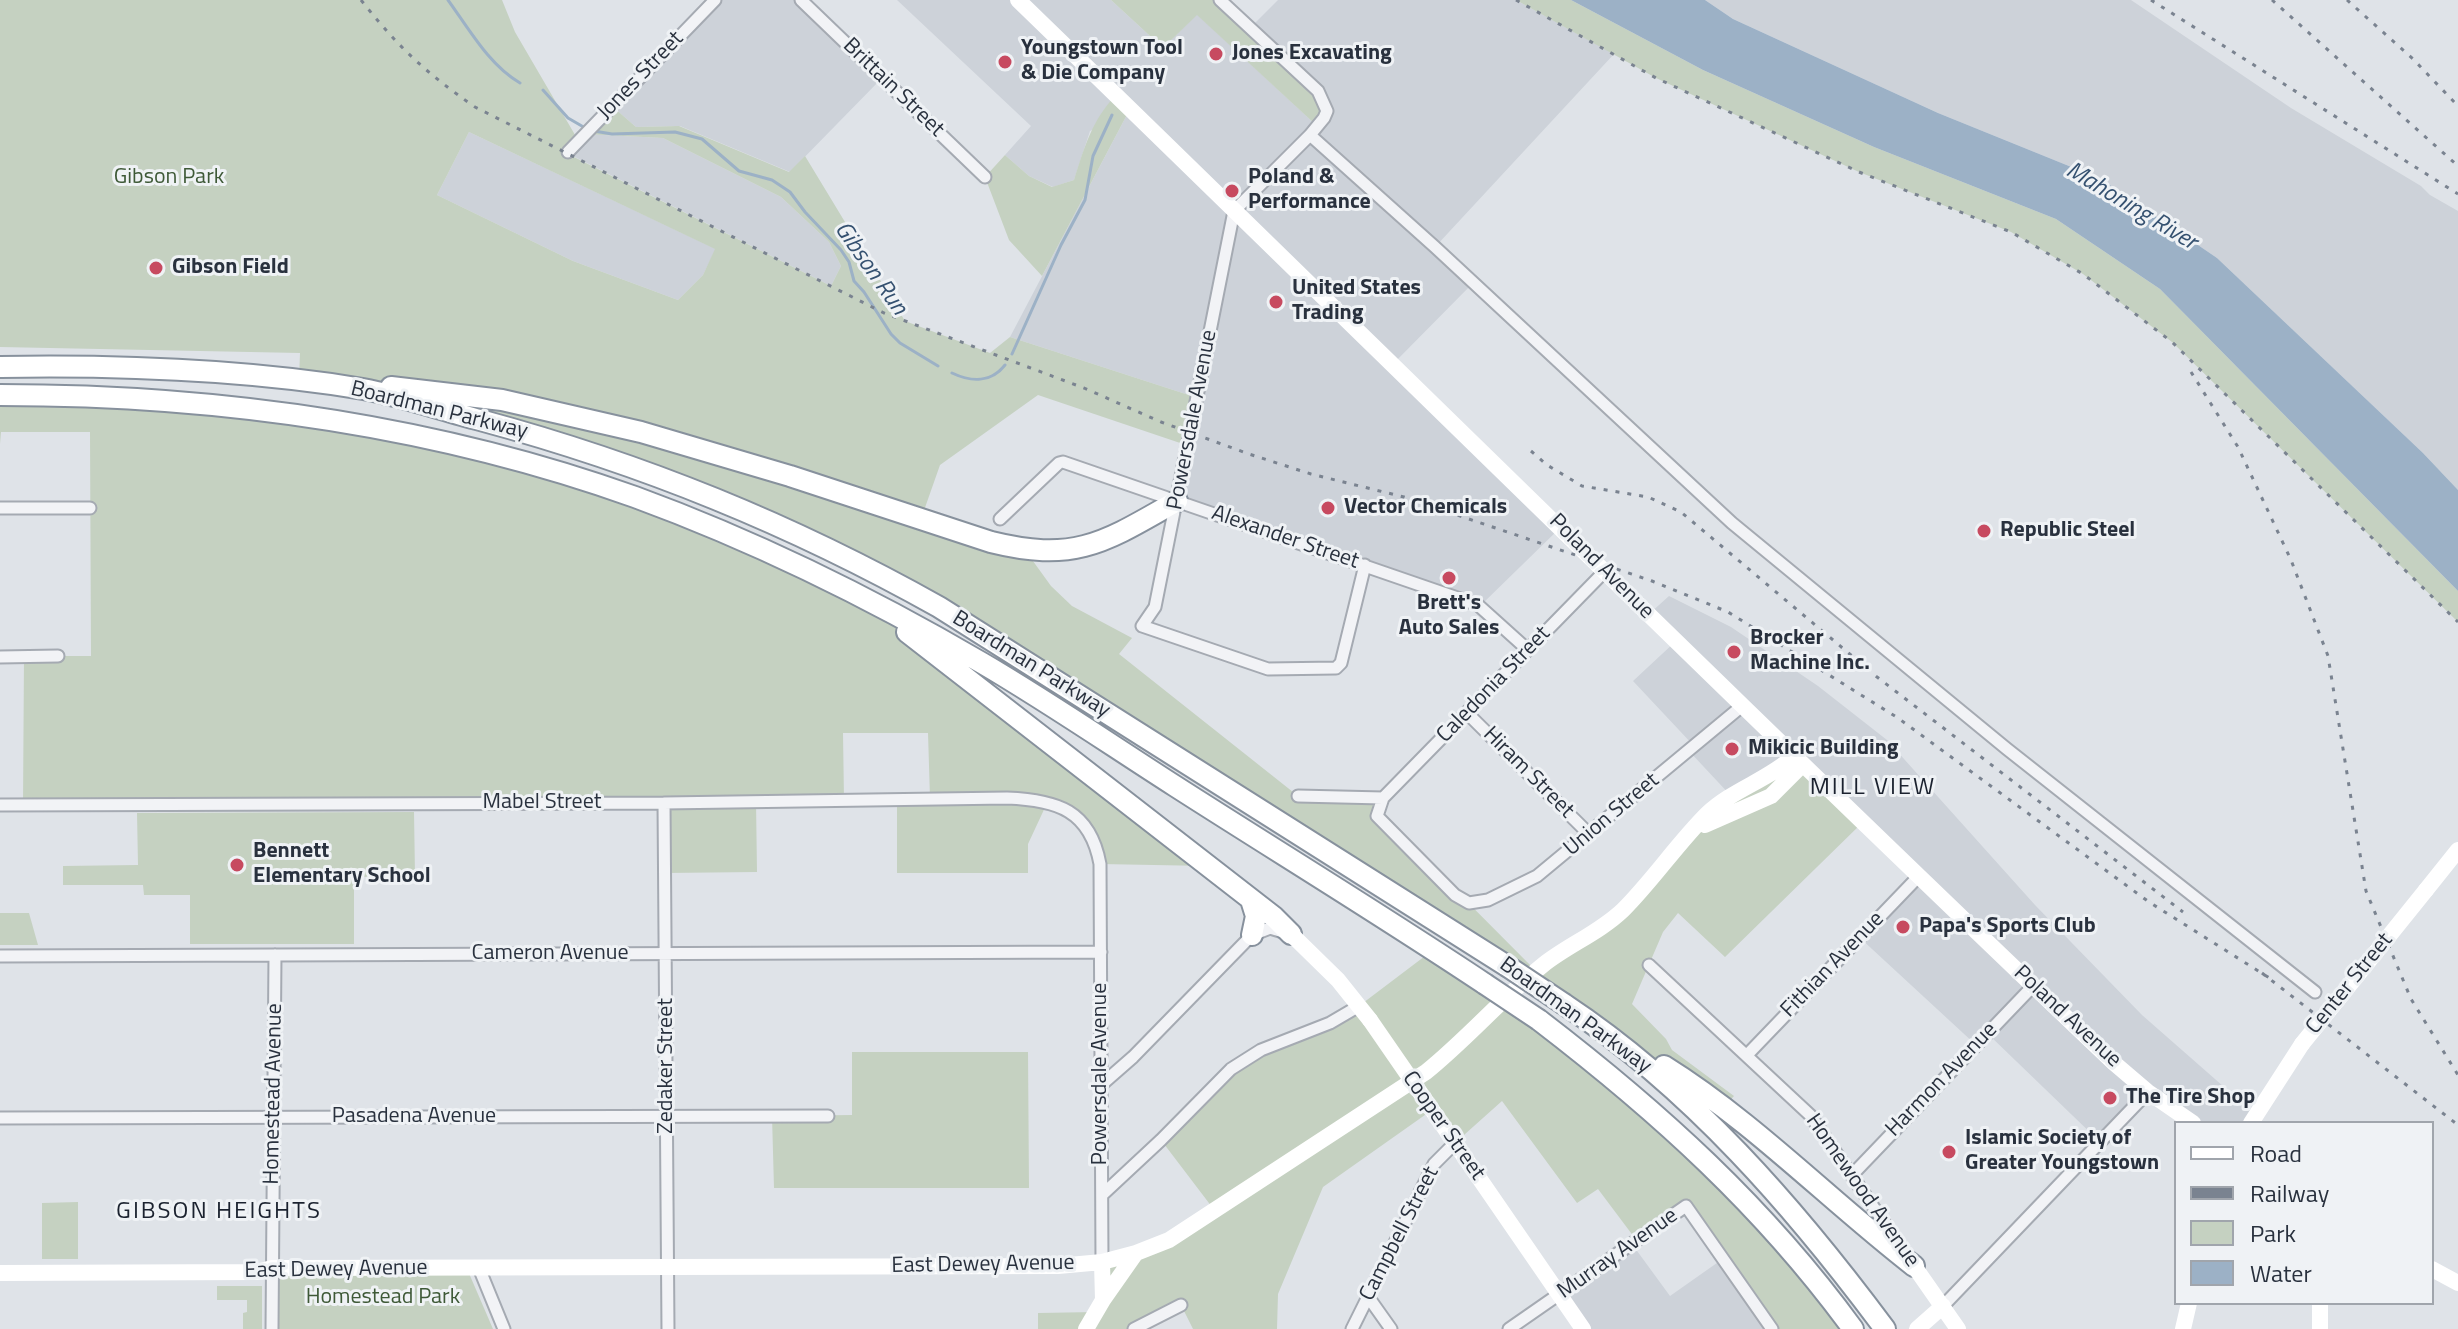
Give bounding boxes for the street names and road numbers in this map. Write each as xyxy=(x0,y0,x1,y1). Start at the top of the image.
street label: Jones Street xyxy=(592,26,690,126)
street label: Brittain Street xyxy=(837,33,949,143)
street label: Powersdale Avenue xyxy=(1163,328,1223,512)
street label: Boardman Parkway xyxy=(348,376,530,446)
street label: Alexander Street xyxy=(1208,500,1362,576)
street label: Poland Avenue xyxy=(1543,509,1659,625)
street label: Boardman Parkway xyxy=(947,606,1115,724)
street label: Caledonia Street xyxy=(1432,621,1556,749)
street label: Hiram Street xyxy=(1477,722,1579,824)
street label: Union Street xyxy=(1559,768,1665,862)
street label: Mabel Street xyxy=(483,790,601,816)
street label: Fithian Avenue xyxy=(1776,906,1890,1024)
street label: Center Street xyxy=(2301,928,2399,1040)
street label: Cameron Avenue xyxy=(472,941,628,967)
street label: Boardman Parkway xyxy=(1494,952,1656,1080)
street label: Poland Avenue xyxy=(2008,960,2126,1074)
street label: Powersdale Avenue xyxy=(1088,983,1114,1165)
street label: Zedaker Street xyxy=(654,998,680,1134)
street label: Homestead Avenue xyxy=(259,1003,289,1185)
street label: Harmon Avenue xyxy=(1881,1017,2003,1143)
street label: Cooper Street xyxy=(1396,1066,1490,1186)
street label: Pasadena Avenue xyxy=(332,1104,496,1130)
street label: Homewood Avenue xyxy=(1799,1109,1925,1273)
street label: Campbell Street xyxy=(1355,1162,1445,1306)
street label: Murray Avenue xyxy=(1553,1203,1683,1305)
street label: East Dewey Avenue xyxy=(891,1250,1075,1280)
street label: East Dewey Avenue xyxy=(244,1255,428,1285)

